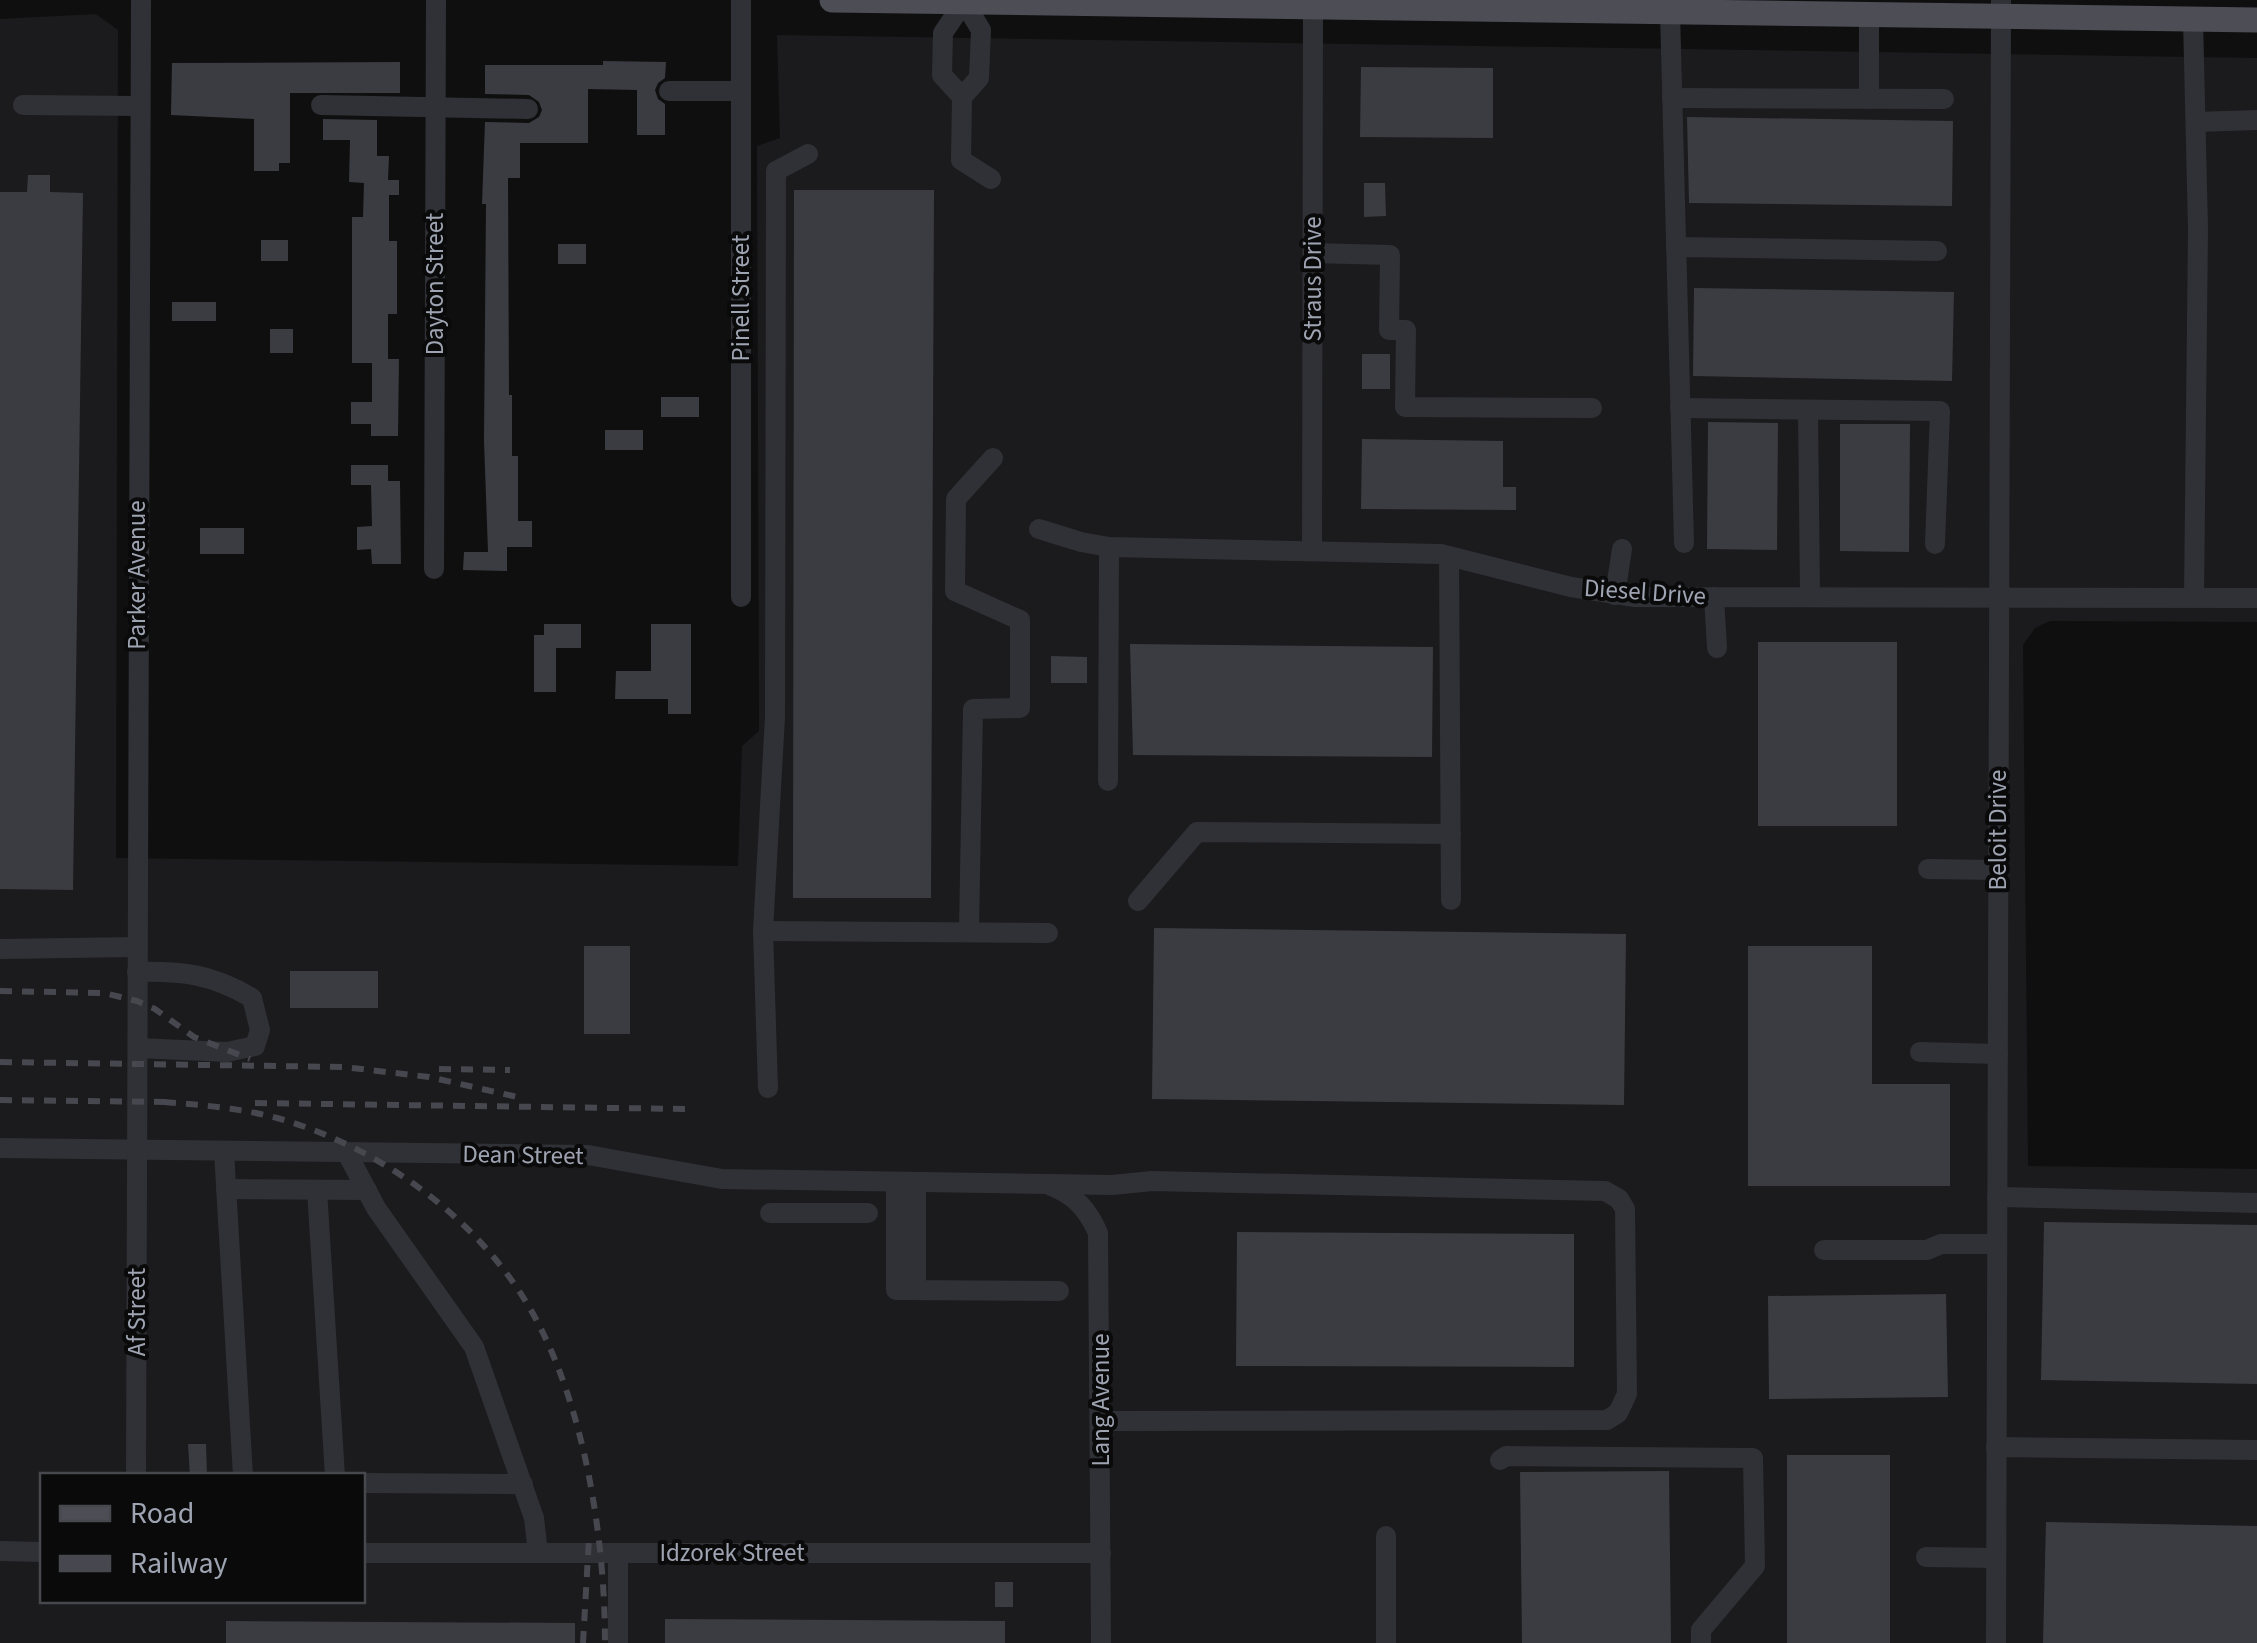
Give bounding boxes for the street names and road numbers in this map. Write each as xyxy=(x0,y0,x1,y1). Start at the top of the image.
street label: Dayton Street xyxy=(417,212,453,355)
street label: Straus Drive xyxy=(1295,216,1331,342)
street label: Pinell Street xyxy=(723,234,759,361)
street label: Parker Avenue xyxy=(119,500,155,650)
street label: Diesel Drive xyxy=(1583,570,1707,614)
street label: Beloit Drive xyxy=(1980,770,2016,890)
street label: Dean Street xyxy=(462,1136,585,1174)
street label: Af Street xyxy=(119,1267,155,1356)
street label: Lang Avenue xyxy=(1083,1333,1119,1467)
street label: Idzorek Street xyxy=(659,1535,805,1571)

